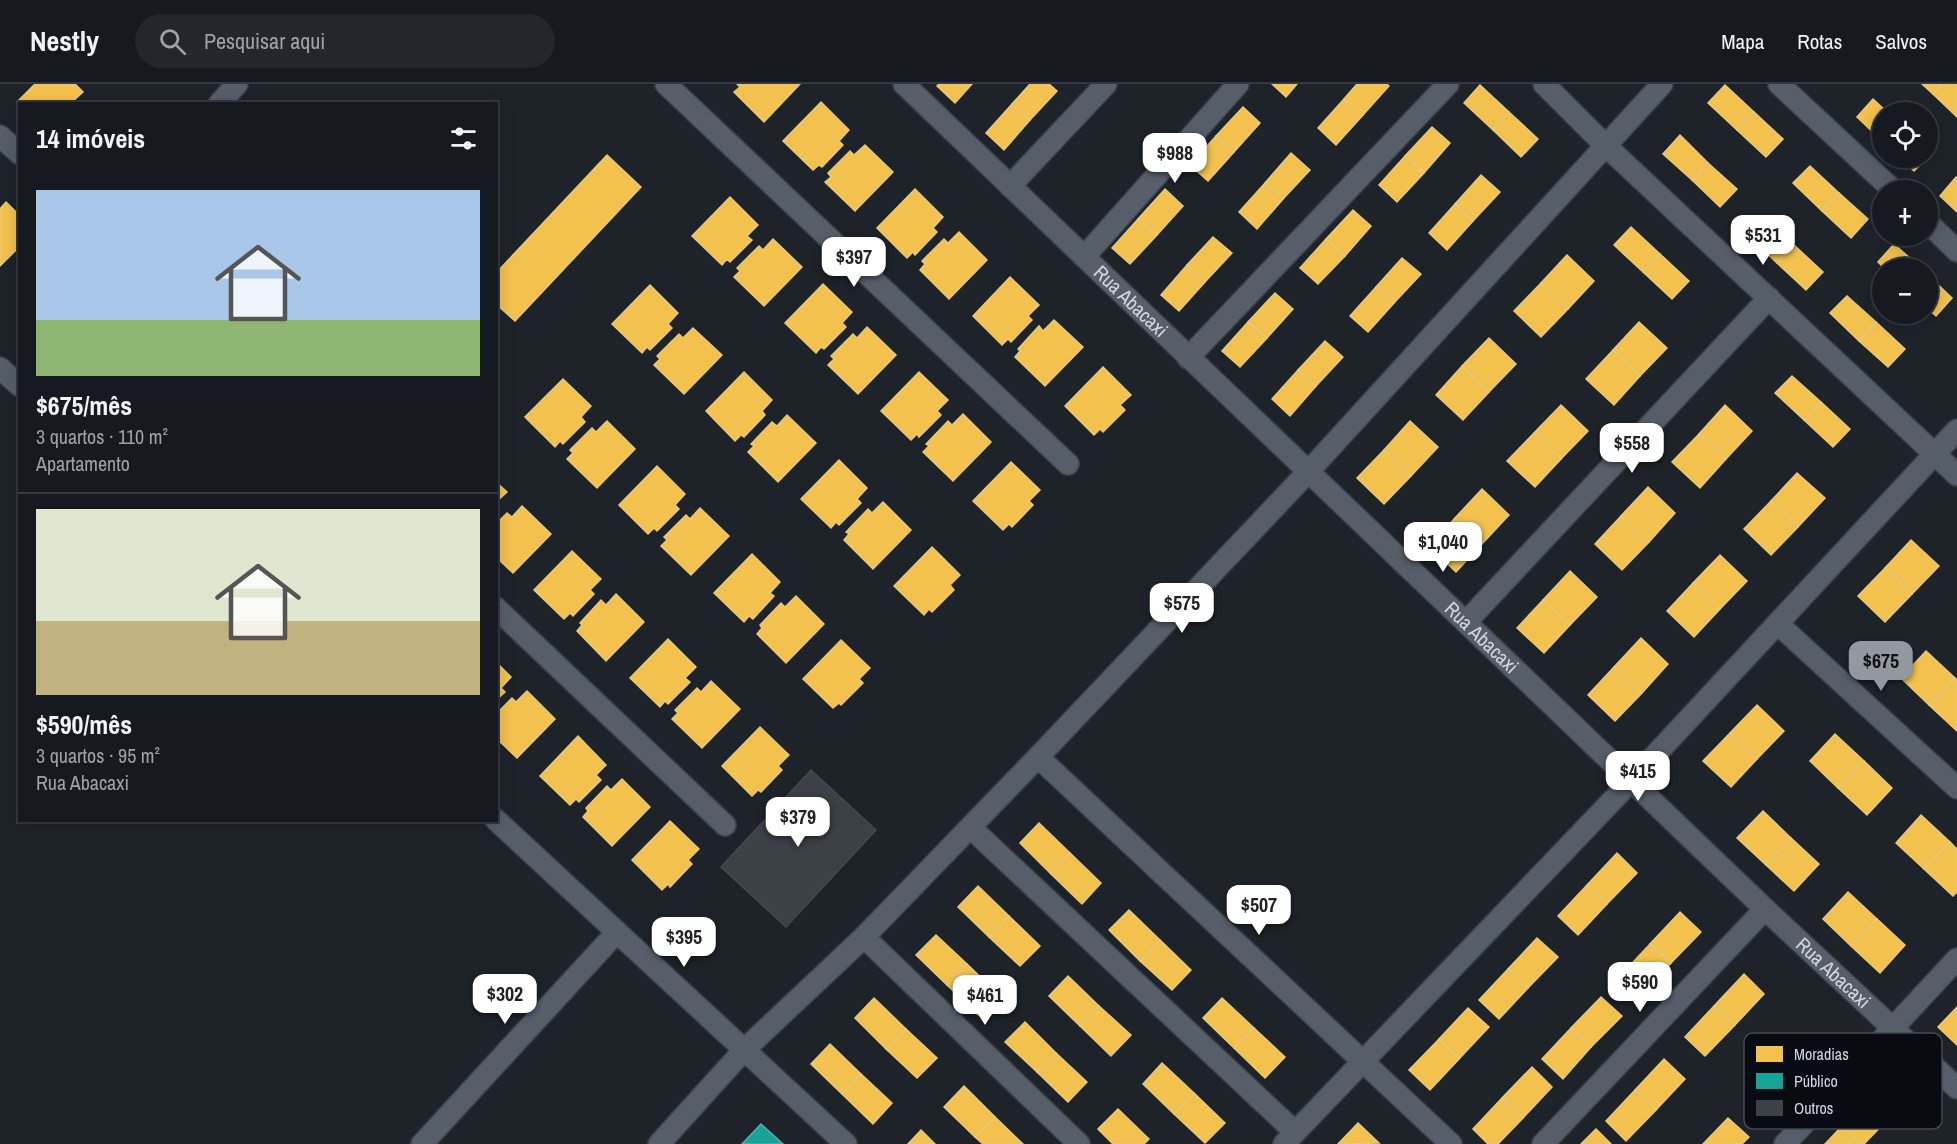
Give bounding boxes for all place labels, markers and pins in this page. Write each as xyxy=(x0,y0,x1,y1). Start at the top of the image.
pin: $988 xyxy=(1139,133,1211,184)
pin: $531 xyxy=(1727,215,1799,266)
pin: $397 xyxy=(818,237,890,288)
pin: $558 xyxy=(1596,423,1668,474)
pin: $1,040 xyxy=(1394,522,1492,573)
pin: $575 xyxy=(1146,583,1218,634)
pin: $675 xyxy=(1845,641,1917,692)
pin: $415 xyxy=(1602,751,1674,802)
pin: $379 xyxy=(762,797,834,848)
pin: $507 xyxy=(1223,885,1295,936)
pin: $395 xyxy=(648,917,720,968)
pin: $590 xyxy=(1604,962,1676,1013)
pin: $302 xyxy=(469,974,541,1025)
pin: $461 xyxy=(949,975,1021,1026)

